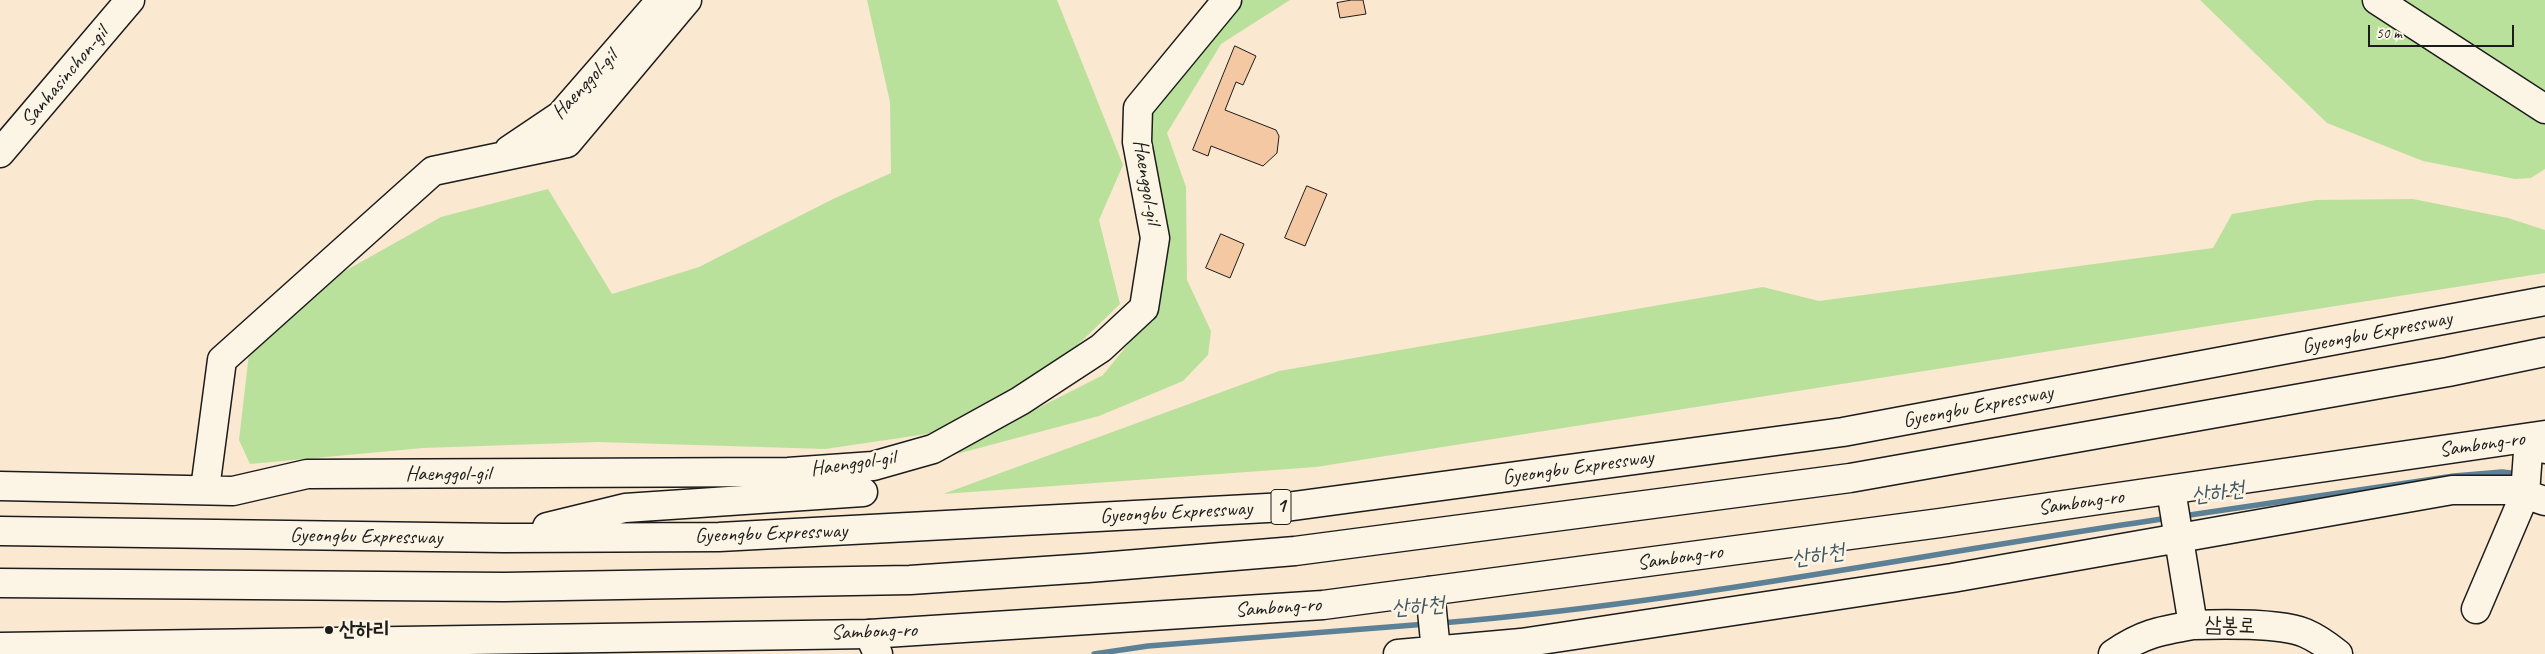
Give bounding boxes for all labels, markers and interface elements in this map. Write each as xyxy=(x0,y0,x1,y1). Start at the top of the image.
scale bar xyxy=(2370,15,2516,47)
street label: Sanhasinchon-gil xyxy=(16,22,114,132)
text: 50 m xyxy=(2376,24,2402,43)
street label: Haenggol-gil xyxy=(547,45,623,125)
street label: Haenggol-gil xyxy=(1127,138,1165,226)
street label: Gyeongbu Expressway xyxy=(2300,306,2454,360)
street label: Gyeongbu Expressway xyxy=(1901,380,2055,434)
street label: Sambong-ro xyxy=(2438,427,2526,463)
street label: Gyeongbu Expressway xyxy=(1501,445,1655,491)
street label: Haenggol-gil xyxy=(809,446,897,482)
street label: Haenggol-gil xyxy=(405,461,491,487)
water label: 산하천 xyxy=(2190,476,2246,510)
street label: Sambong-ro xyxy=(2037,485,2125,521)
road number: 1 xyxy=(1271,490,1291,524)
street label: Gyeongbu Expressway xyxy=(1099,496,1253,530)
street label: Gyeongbu Expressway xyxy=(694,519,848,549)
street label: Gyeongbu Expressway xyxy=(290,523,442,551)
water label: 산하천 xyxy=(1790,539,1846,573)
street label: Sambong-ro xyxy=(1636,540,1724,576)
street label: Sambong-ro xyxy=(1234,592,1322,624)
water label: 산하천 xyxy=(1390,592,1446,622)
street label: 삼봉로 xyxy=(2204,613,2256,639)
place label: 산하리 xyxy=(339,617,390,643)
street label: Sambong-ro xyxy=(830,618,918,646)
marker: 산하리 xyxy=(323,624,335,636)

